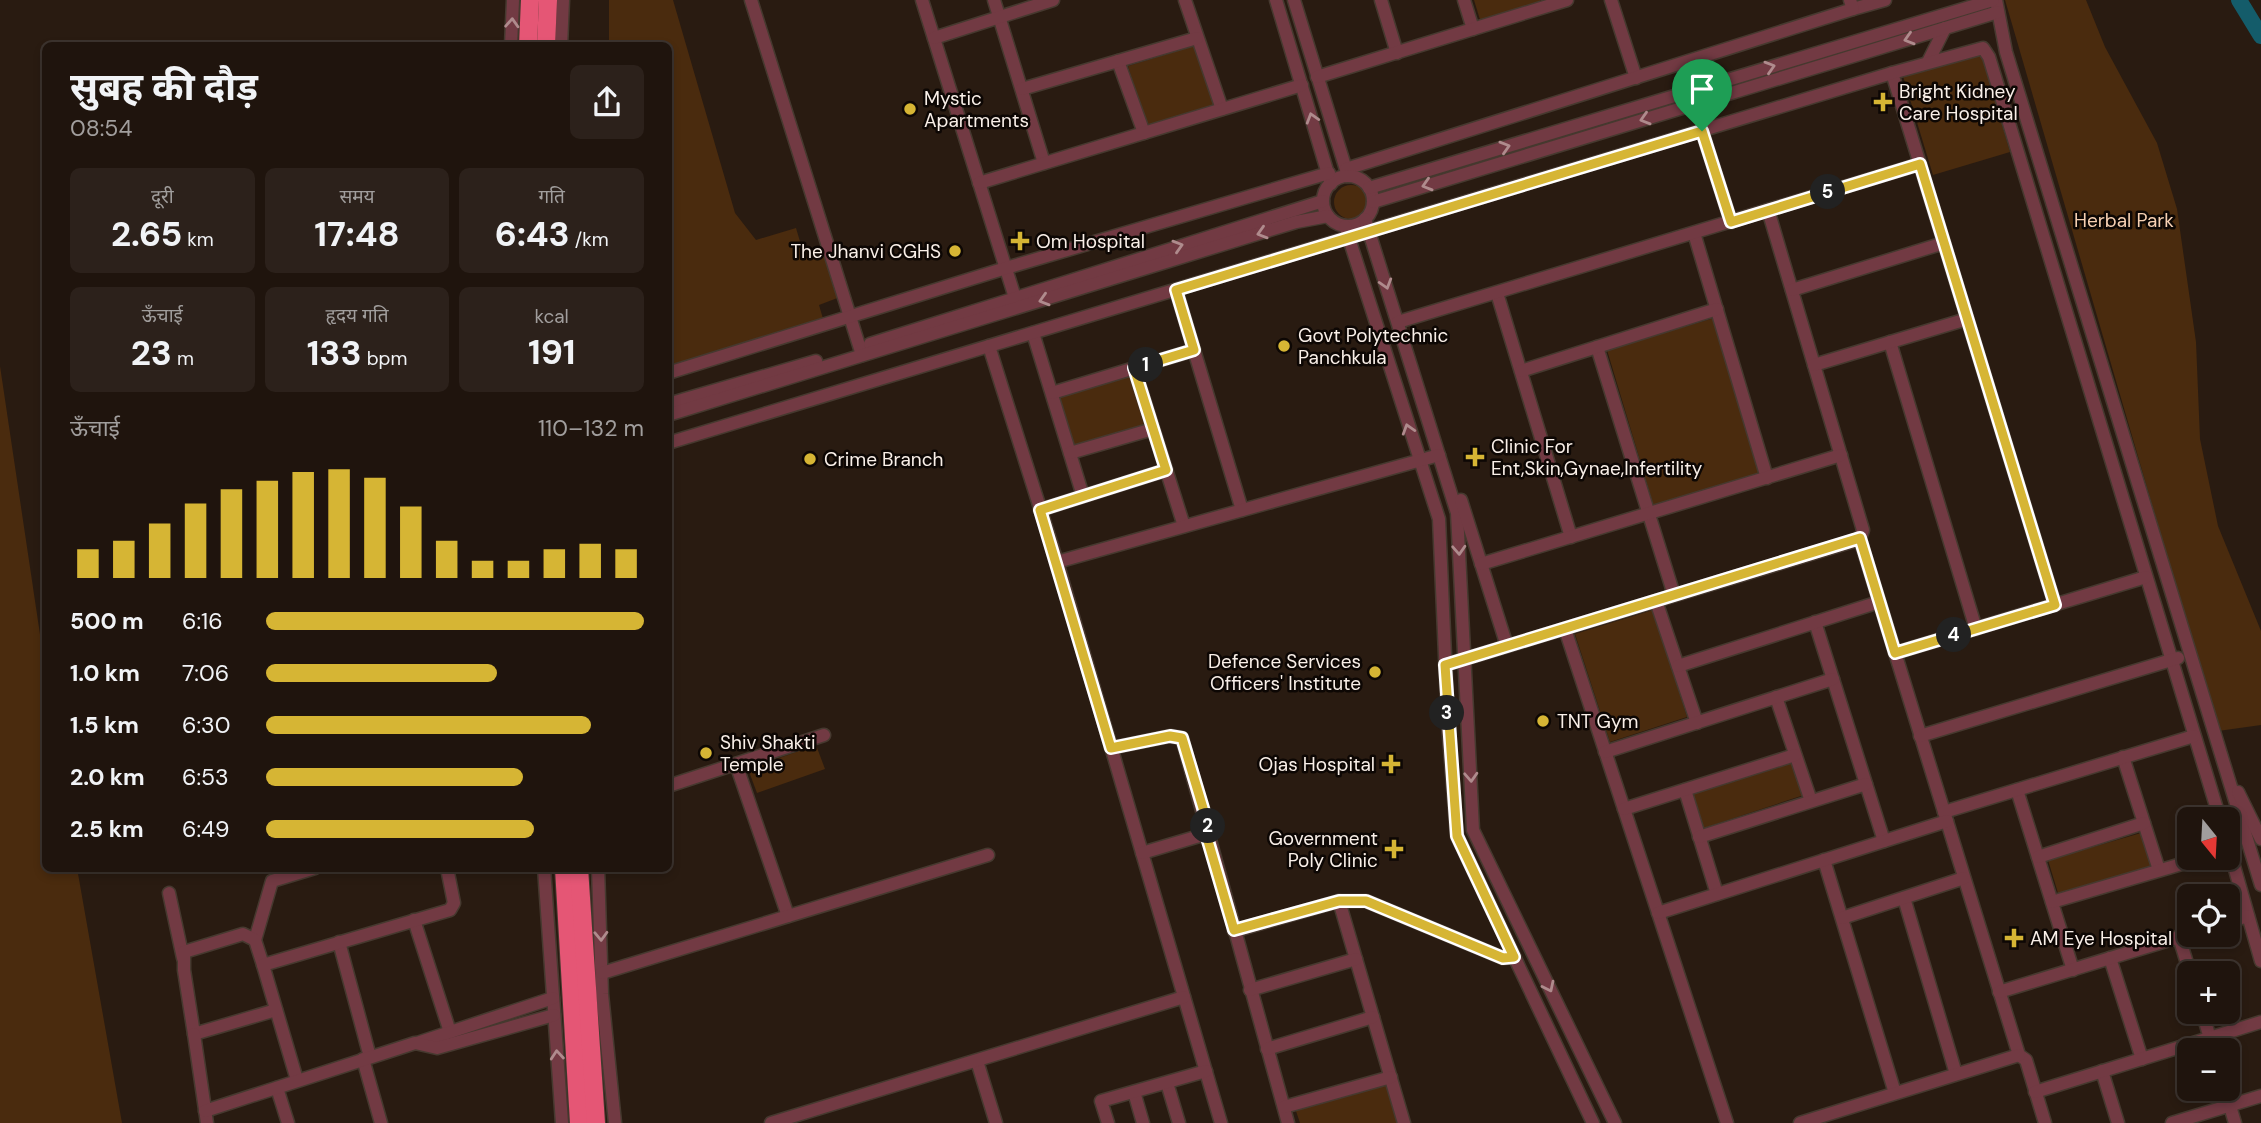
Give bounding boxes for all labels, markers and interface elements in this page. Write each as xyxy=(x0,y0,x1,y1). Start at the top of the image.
one-way arrow xyxy=(504,17,519,28)
one-way arrow xyxy=(1904,30,1916,45)
pin xyxy=(1672,59,1732,131)
one-way arrow xyxy=(1763,61,1775,76)
text: सुबह की दौड़ xyxy=(70,62,258,112)
button: share xyxy=(570,65,644,139)
icon: arrive xyxy=(1683,70,1721,108)
place label: Bright Kidney Care Hospital xyxy=(1899,79,2018,126)
place label: Mystic Apartments xyxy=(924,86,1029,133)
marker: Bright Kidney Care Hospital xyxy=(1873,92,1893,112)
marker: Mystic Apartments xyxy=(902,101,918,117)
one-way arrow xyxy=(1639,111,1651,125)
one-way arrow xyxy=(1306,112,1320,125)
text: 08:54 xyxy=(70,113,132,143)
one-way arrow xyxy=(1499,140,1511,155)
pin: 5 xyxy=(1811,174,1846,210)
one-way arrow xyxy=(1421,177,1433,192)
text: 5 xyxy=(1822,179,1833,204)
text: दूरी xyxy=(151,184,174,209)
text: समय xyxy=(339,184,375,209)
text: गति xyxy=(538,184,565,209)
park label: Herbal Park xyxy=(2074,208,2174,233)
text: 2.65 xyxy=(111,211,182,257)
text: 17:48 xyxy=(314,211,400,257)
text: 6:43 xyxy=(495,211,570,257)
one-way arrow xyxy=(1256,224,1268,239)
text: km xyxy=(182,227,214,252)
text: /km xyxy=(570,227,609,252)
place label: Om Hospital xyxy=(1036,229,1145,254)
marker: Om Hospital xyxy=(1010,231,1030,251)
place label: The Jhanvi CGHS xyxy=(790,239,941,264)
one-way arrow xyxy=(1172,239,1184,254)
marker: The Jhanvi CGHS xyxy=(947,243,963,259)
one-way arrow xyxy=(1378,278,1393,290)
one-way arrow xyxy=(1039,291,1051,306)
text: ऊँचाई xyxy=(142,303,183,328)
text: हृदय गति xyxy=(325,303,389,328)
text: kcal xyxy=(534,304,569,329)
place label: Govt Polytechnic Panchkula xyxy=(1298,323,1448,370)
text: 191 xyxy=(528,329,575,375)
text: 23 xyxy=(131,330,172,376)
text: 133 xyxy=(307,330,362,376)
marker: Govt Polytechnic Panchkula xyxy=(1276,338,1292,354)
text: m xyxy=(172,346,194,371)
text: bpm xyxy=(362,346,407,371)
pin: 1 xyxy=(1128,348,1164,382)
text: 1 xyxy=(1142,352,1149,377)
text: ऊँचाई xyxy=(70,413,120,443)
text: 110–132 m xyxy=(538,413,644,443)
one-way arrow xyxy=(1402,424,1416,436)
place label: Clinic For Ent,Skin,Gynae,Infertility xyxy=(1491,434,1703,481)
place label: Crime Branch xyxy=(824,447,944,472)
marker: Clinic For Ent,Skin,Gynae,Infertility xyxy=(1465,447,1485,467)
marker: Crime Branch xyxy=(802,451,818,467)
one-way arrow xyxy=(1452,545,1467,556)
text: 500 m xyxy=(70,606,144,636)
text: 6:16 xyxy=(182,606,223,636)
pin: 4 xyxy=(1937,618,1972,652)
text: 4 xyxy=(1947,622,1960,647)
place label: Defence Services Officers' Institute xyxy=(1208,649,1361,696)
text: 1.0 km xyxy=(70,658,140,688)
text: 7:06 xyxy=(182,658,229,688)
marker: Defence Services Officers' Institute xyxy=(1367,664,1383,680)
pin: 3 xyxy=(1430,696,1464,730)
text: 3 xyxy=(1441,700,1452,725)
place label: TNT Gym xyxy=(1557,709,1638,734)
text: 1.5 km xyxy=(70,710,139,740)
text: 6:30 xyxy=(182,710,230,740)
marker: TNT Gym xyxy=(1535,713,1551,729)
place label: Shiv Shakti Temple xyxy=(720,730,815,777)
marker: Shiv Shakti Temple xyxy=(698,745,714,761)
place label: Ojas Hospital xyxy=(1259,752,1375,777)
marker: Ojas Hospital xyxy=(1381,754,1401,774)
text: 2.0 km xyxy=(70,762,145,792)
text: 6:53 xyxy=(182,762,229,792)
one-way arrow xyxy=(1463,772,1478,783)
north arrow xyxy=(2177,807,2240,870)
map controls xyxy=(2177,807,2240,1101)
pin: 2 xyxy=(1190,808,1226,844)
text: 2 xyxy=(1202,813,1213,838)
text: 2.5 km xyxy=(70,814,144,844)
text: 6:49 xyxy=(182,814,230,844)
place label: Government Poly Clinic xyxy=(1268,826,1378,873)
marker: Government Poly Clinic xyxy=(1384,839,1404,859)
button: locate xyxy=(2177,884,2240,947)
place label: AM Eye Hospital xyxy=(2030,926,2172,951)
marker: AM Eye Hospital xyxy=(2004,928,2024,948)
one-way arrow xyxy=(593,931,608,942)
button: + xyxy=(2177,961,2240,1024)
one-way arrow xyxy=(1541,980,1555,992)
button: − xyxy=(2177,1038,2240,1101)
one-way arrow xyxy=(550,1049,565,1060)

